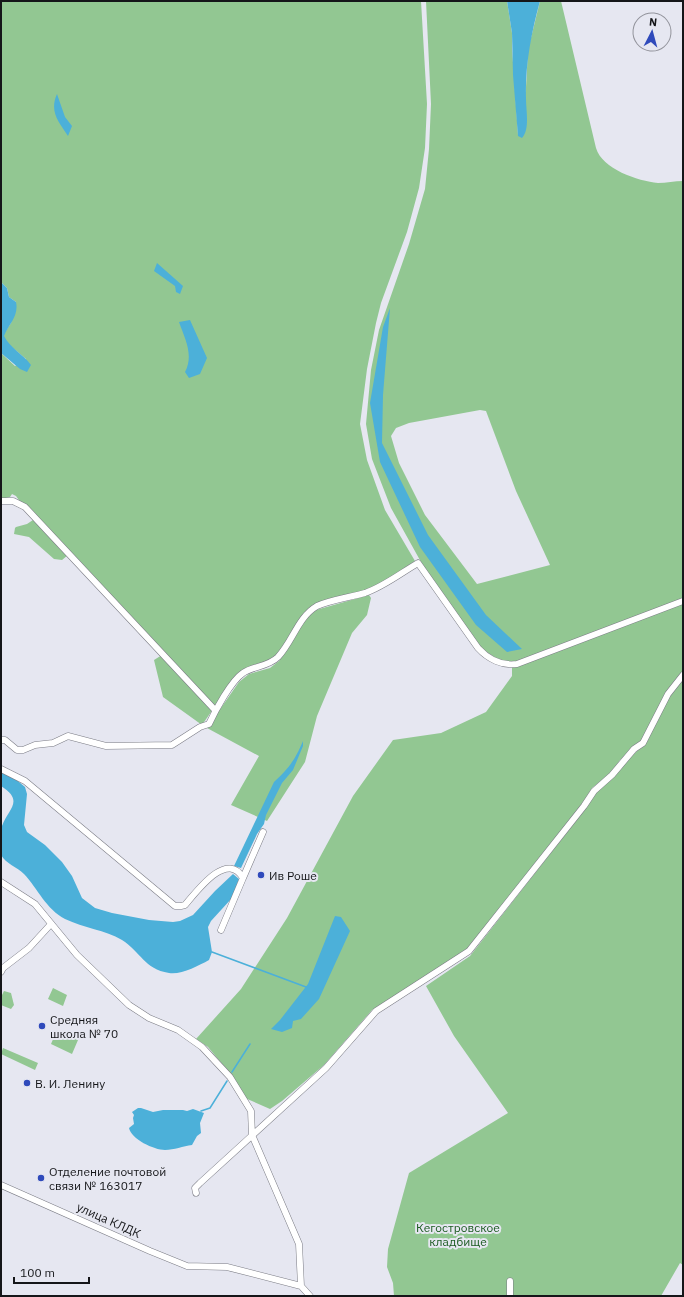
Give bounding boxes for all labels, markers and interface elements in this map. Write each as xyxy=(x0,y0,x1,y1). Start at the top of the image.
north arrow xyxy=(632,12,672,52)
text: N xyxy=(648,15,658,29)
place label: Ив Роше xyxy=(269,868,317,883)
marker: Ив Роше xyxy=(256,870,266,880)
place label: Средняя школа № 70 xyxy=(50,1012,118,1041)
marker: Средняя школа № 70 xyxy=(37,1021,47,1031)
place label: В. И. Ленину xyxy=(35,1076,105,1091)
marker: В. И. Ленину xyxy=(22,1078,32,1088)
place label: Отделение почтовой связи № 163017 xyxy=(49,1164,166,1193)
marker: Отделение почтовой связи № 163017 xyxy=(36,1173,46,1183)
street label: улица КЛДК xyxy=(74,1199,144,1241)
park label: Кегостровское кладбище xyxy=(416,1220,500,1249)
scale bar xyxy=(14,1259,89,1285)
text: 100 m xyxy=(20,1265,55,1280)

